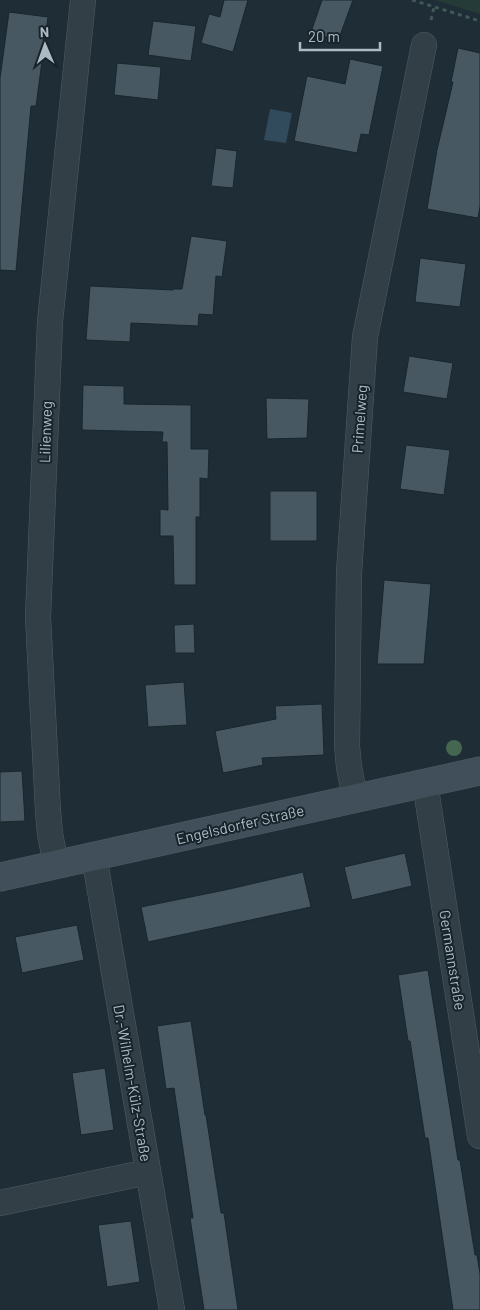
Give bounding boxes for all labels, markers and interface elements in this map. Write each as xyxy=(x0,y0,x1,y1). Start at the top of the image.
north arrow xyxy=(20,20,70,70)
scale bar xyxy=(300,20,380,52)
text: N xyxy=(40,23,49,40)
text: 20 m xyxy=(308,27,340,45)
street label: Primelweg xyxy=(348,384,370,454)
street label: Lilienweg xyxy=(35,401,55,463)
street label: Engelsdorfer Straße xyxy=(174,801,306,847)
street label: Germannstraße xyxy=(436,909,470,1011)
street label: Dr.-Wilhelm-Külz-Straße xyxy=(110,1003,156,1163)

